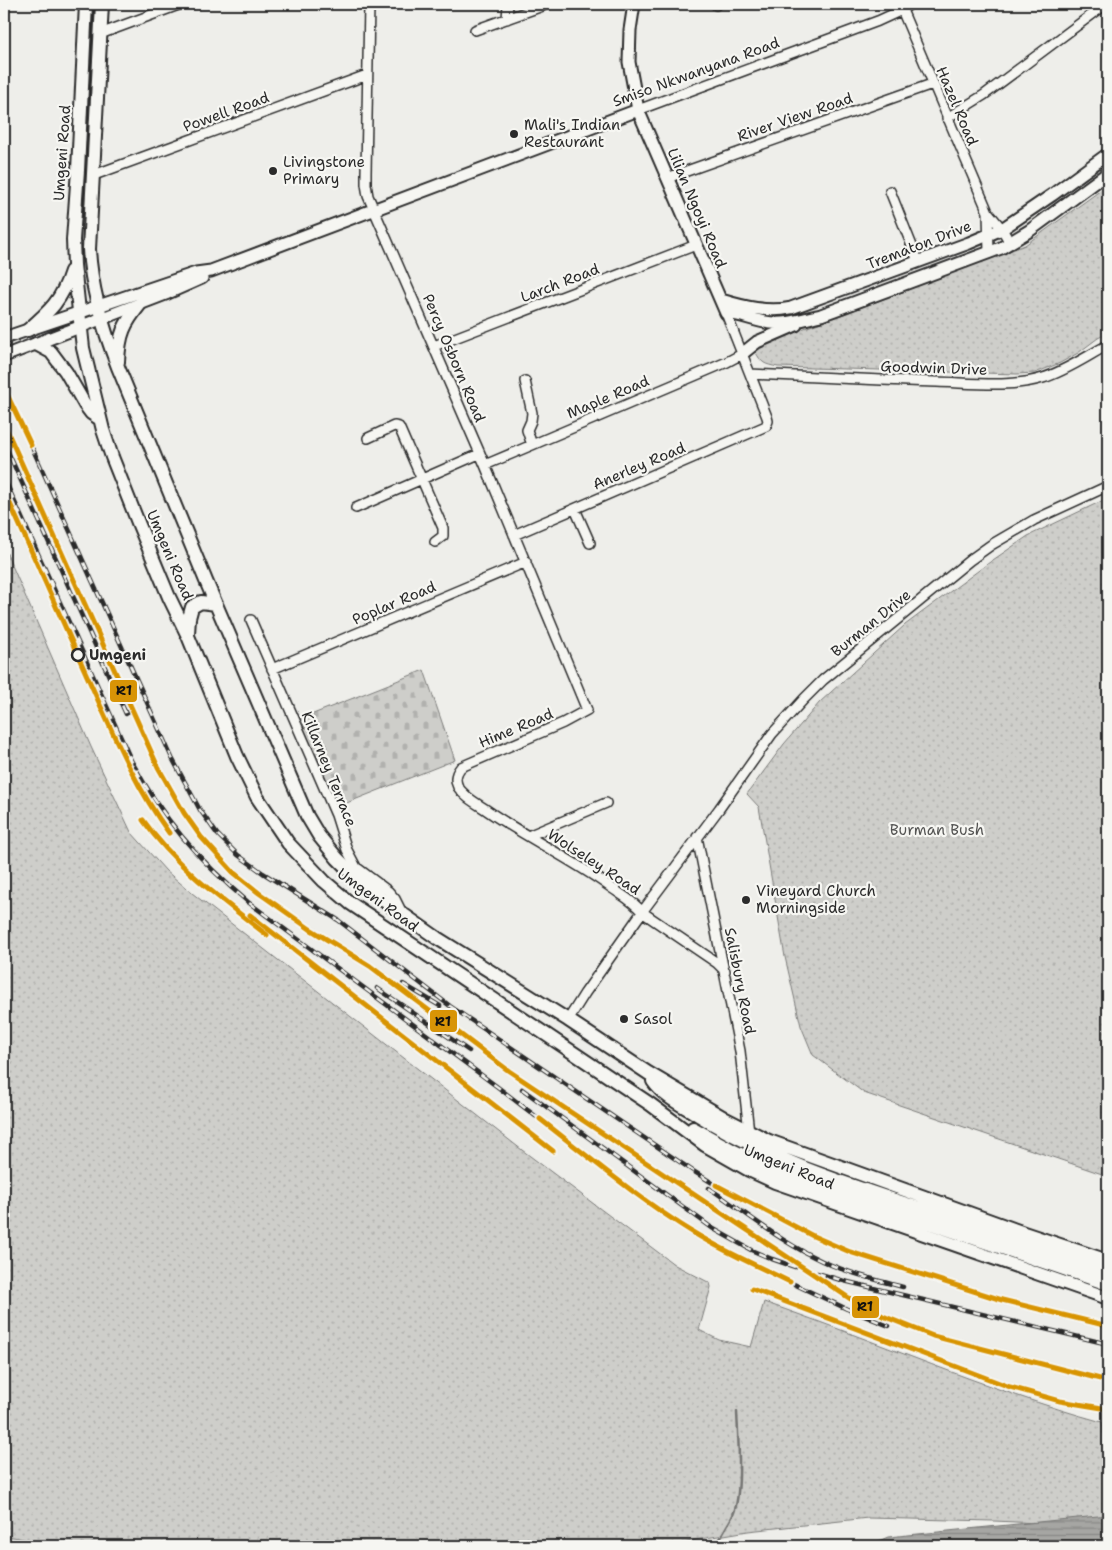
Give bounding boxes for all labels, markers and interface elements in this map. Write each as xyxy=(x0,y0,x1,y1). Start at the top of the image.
street label: Smiso Nkwanyana Road xyxy=(610,32,783,112)
street label: Hazel Road xyxy=(931,63,983,149)
street label: Powell Road xyxy=(180,87,272,137)
street label: River View Road xyxy=(735,88,856,146)
street label: Umgeni Road xyxy=(49,104,75,202)
place label: Mali's Indian Restaurant xyxy=(524,115,620,152)
marker: Mali's Indian Restaurant xyxy=(508,128,520,140)
street label: Lilian Ngoyi Road xyxy=(663,145,732,272)
place label: Livingstone Primary xyxy=(283,152,365,189)
marker: Livingstone Primary xyxy=(267,165,279,177)
street label: Trematon Drive xyxy=(864,216,974,274)
street label: Larch Road xyxy=(518,259,603,307)
street label: Percy Osborn Road xyxy=(418,291,490,426)
street label: Goodwin Drive xyxy=(880,356,988,380)
street label: Maple Road xyxy=(564,370,653,423)
street label: Anerley Road xyxy=(590,437,689,495)
street label: Umgeni Road xyxy=(142,507,198,604)
street label: Poplar Road xyxy=(349,576,439,630)
street label: Burman Drive xyxy=(827,585,915,661)
place label: Umgeni xyxy=(89,645,146,665)
marker: Umgeni xyxy=(71,648,85,662)
line badge: R1 xyxy=(109,679,138,703)
text: R1 xyxy=(116,681,132,699)
street label: Hime Road xyxy=(476,703,557,753)
street label: Killarney Terrace xyxy=(297,708,361,830)
park label: Burman Bush xyxy=(890,820,984,840)
street label: Wolseley Road xyxy=(544,824,645,900)
street label: Umgeni Road xyxy=(333,864,423,937)
place label: Vineyard Church Morningside xyxy=(756,881,876,918)
marker: Vineyard Church Morningside xyxy=(740,894,752,906)
street label: Salisbury Road xyxy=(720,926,760,1037)
line badge: R1 xyxy=(429,1009,458,1033)
place label: Sasol xyxy=(634,1009,673,1029)
text: R1 xyxy=(435,1012,451,1030)
marker: Sasol xyxy=(618,1013,630,1025)
street label: Umgeni Road xyxy=(741,1140,838,1194)
line badge: R1 xyxy=(851,1295,880,1319)
text: R1 xyxy=(857,1297,873,1315)

